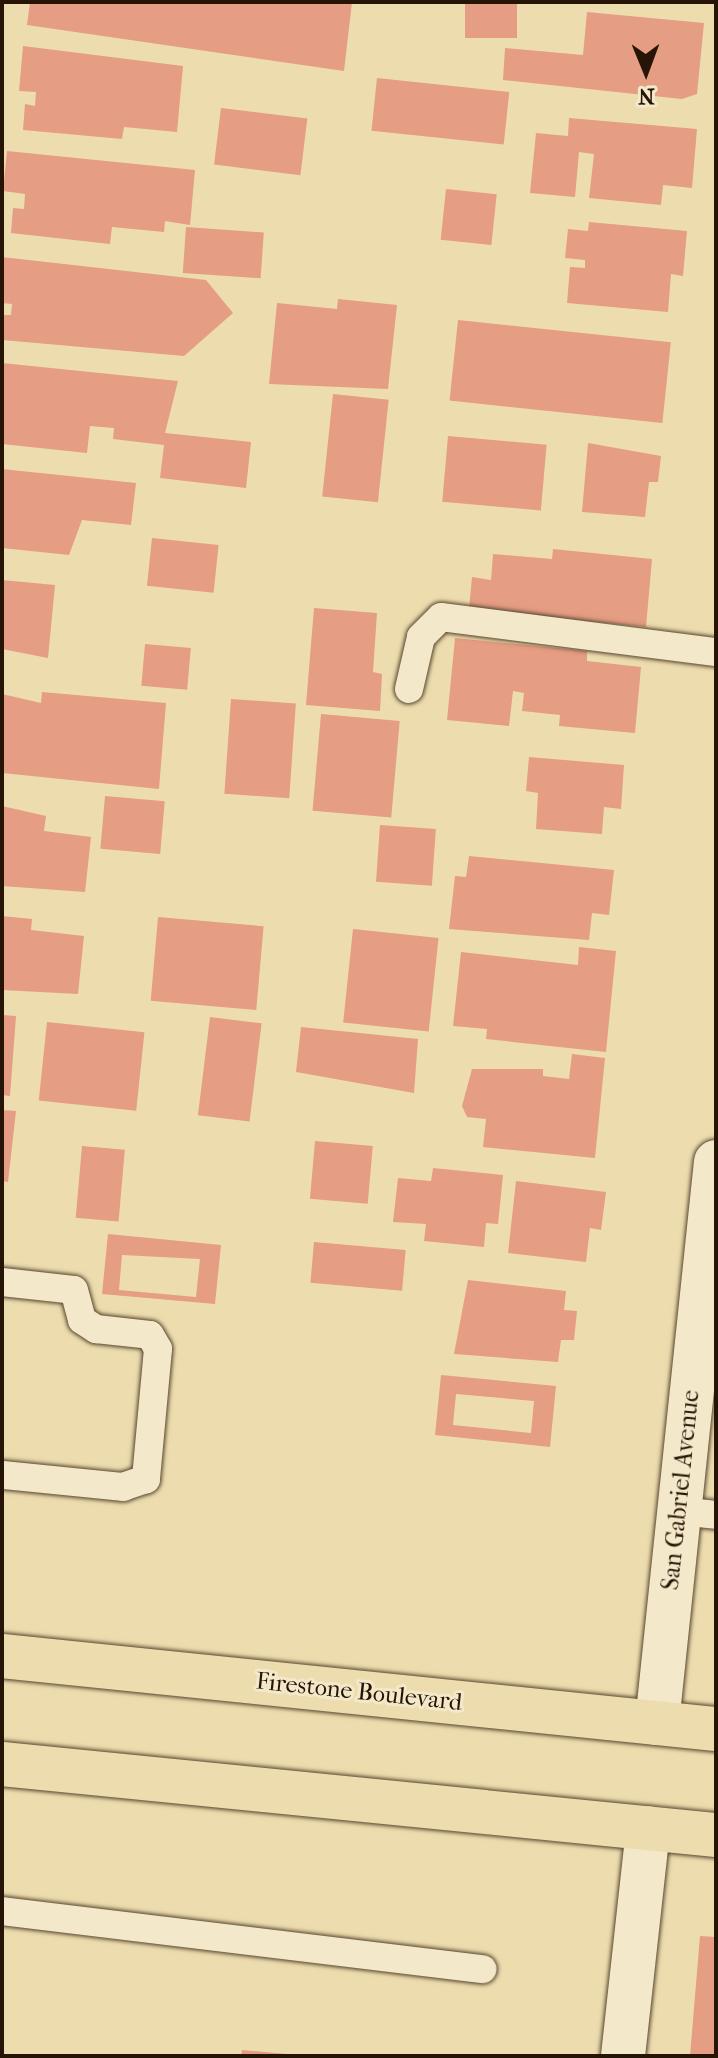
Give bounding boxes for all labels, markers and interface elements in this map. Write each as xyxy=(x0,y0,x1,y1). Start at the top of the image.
north arrow xyxy=(606,32,686,112)
text: N xyxy=(638,83,655,109)
street label: San Gabriel Avenue xyxy=(656,1388,706,1592)
street label: Firestone Boulevard xyxy=(254,1667,464,1717)

